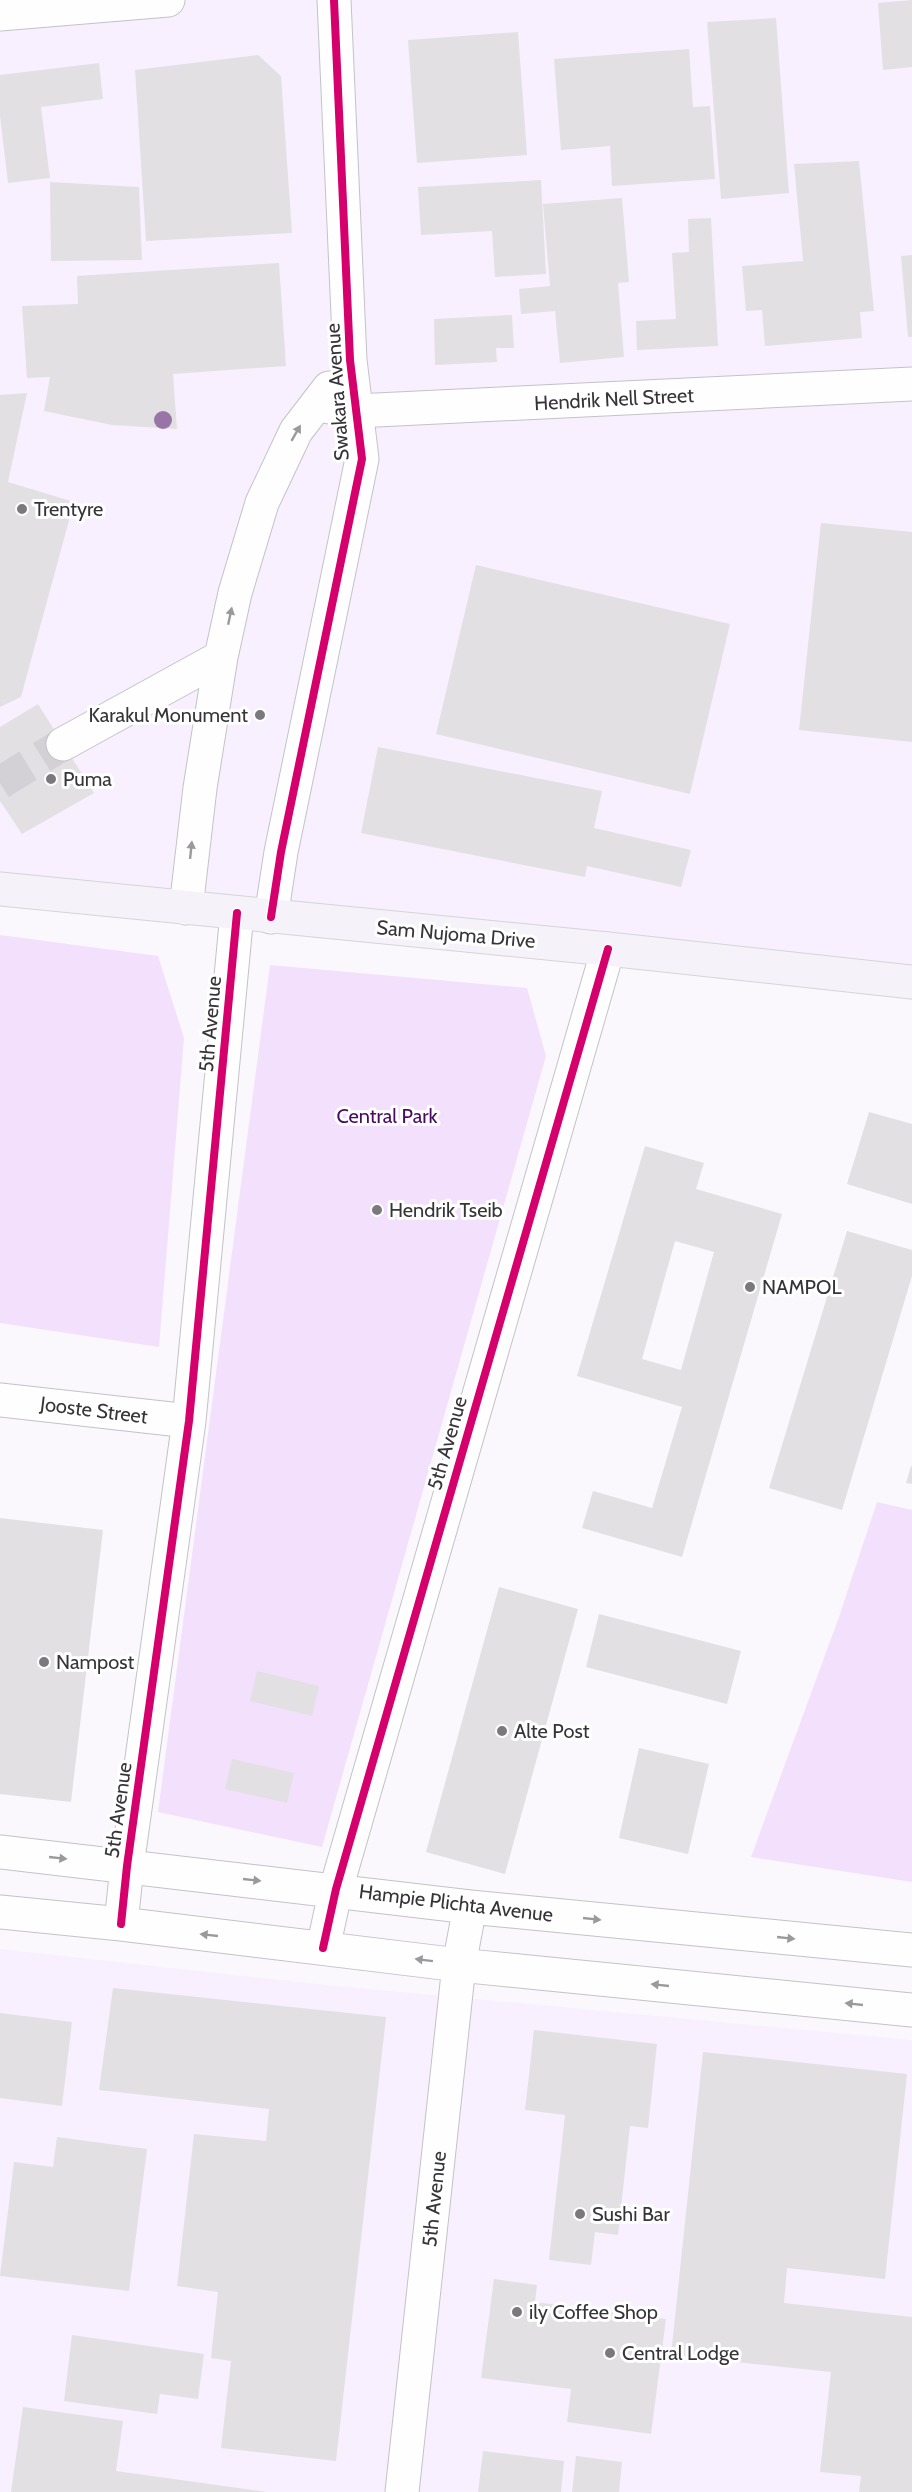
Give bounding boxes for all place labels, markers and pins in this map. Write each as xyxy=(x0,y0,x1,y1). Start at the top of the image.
place label: Trentyre xyxy=(34,497,103,521)
marker: Trentyre xyxy=(15,502,29,516)
place label: Karakul Monument xyxy=(88,703,248,727)
marker: Karakul Monument xyxy=(253,708,267,722)
place label: Puma xyxy=(63,767,112,791)
marker: Puma xyxy=(44,772,58,786)
place label: Hendrik Tseib xyxy=(389,1198,503,1222)
marker: Hendrik Tseib xyxy=(370,1203,384,1217)
place label: NAMPOL xyxy=(762,1275,841,1299)
marker: NAMPOL xyxy=(743,1280,757,1294)
place label: Nampost xyxy=(56,1650,134,1674)
marker: Nampost xyxy=(37,1655,51,1669)
place label: Alte Post xyxy=(514,1719,590,1743)
marker: Alte Post xyxy=(495,1724,509,1738)
place label: Sushi Bar xyxy=(592,2202,670,2226)
marker: Sushi Bar xyxy=(573,2207,587,2221)
place label: ily Coffee Shop xyxy=(529,2300,658,2324)
marker: ily Coffee Shop xyxy=(510,2305,524,2319)
place label: Central Lodge xyxy=(622,2341,739,2365)
marker: Central Lodge xyxy=(603,2346,617,2360)

